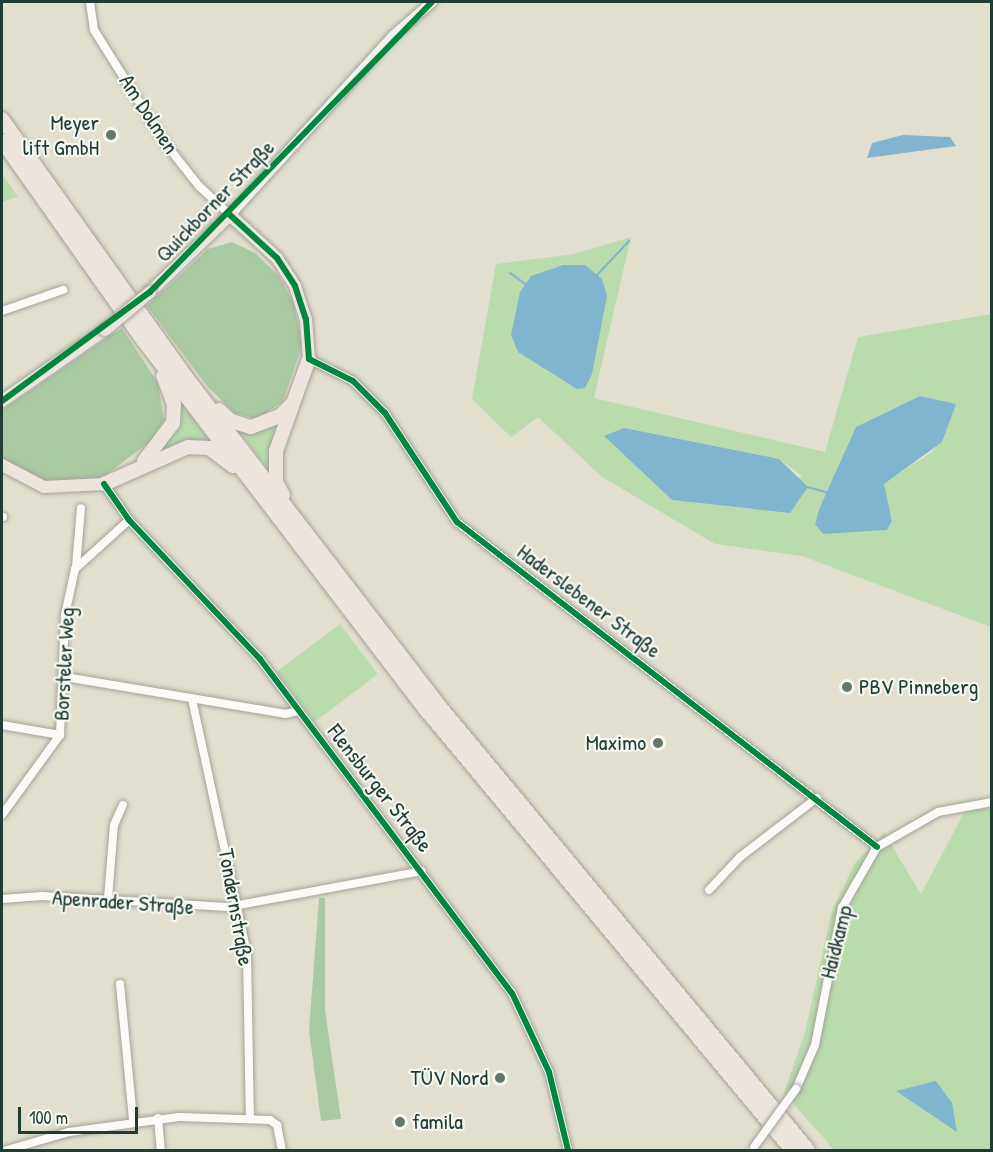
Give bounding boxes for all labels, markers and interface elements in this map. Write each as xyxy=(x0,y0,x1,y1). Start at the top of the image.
street label: Am Dolmen xyxy=(114,69,184,159)
place label: Meyer lift GmbH xyxy=(23,109,99,160)
marker: Meyer lift GmbH xyxy=(104,128,118,142)
street label: Quickborner Straße xyxy=(150,134,280,268)
street label: Haderslebener Straße xyxy=(512,538,666,664)
street label: Borsteler Weg xyxy=(48,607,80,721)
place label: PBV Pinneberg xyxy=(859,674,978,700)
marker: PBV Pinneberg xyxy=(840,680,854,694)
street label: Flensburger Straße xyxy=(322,719,438,857)
place label: Maximo xyxy=(586,730,646,756)
marker: Maximo xyxy=(651,736,665,750)
street label: Tondernstraße xyxy=(213,846,259,968)
street label: Apenrader Straße xyxy=(51,884,195,920)
street label: Haidkamp xyxy=(814,903,858,981)
place label: TÜV Nord xyxy=(411,1065,488,1091)
marker: TÜV Nord xyxy=(493,1071,507,1085)
scale bar xyxy=(21,1095,141,1133)
text: 100 m xyxy=(29,1105,68,1130)
place label: famila xyxy=(412,1109,463,1135)
marker: famila xyxy=(393,1115,407,1129)

